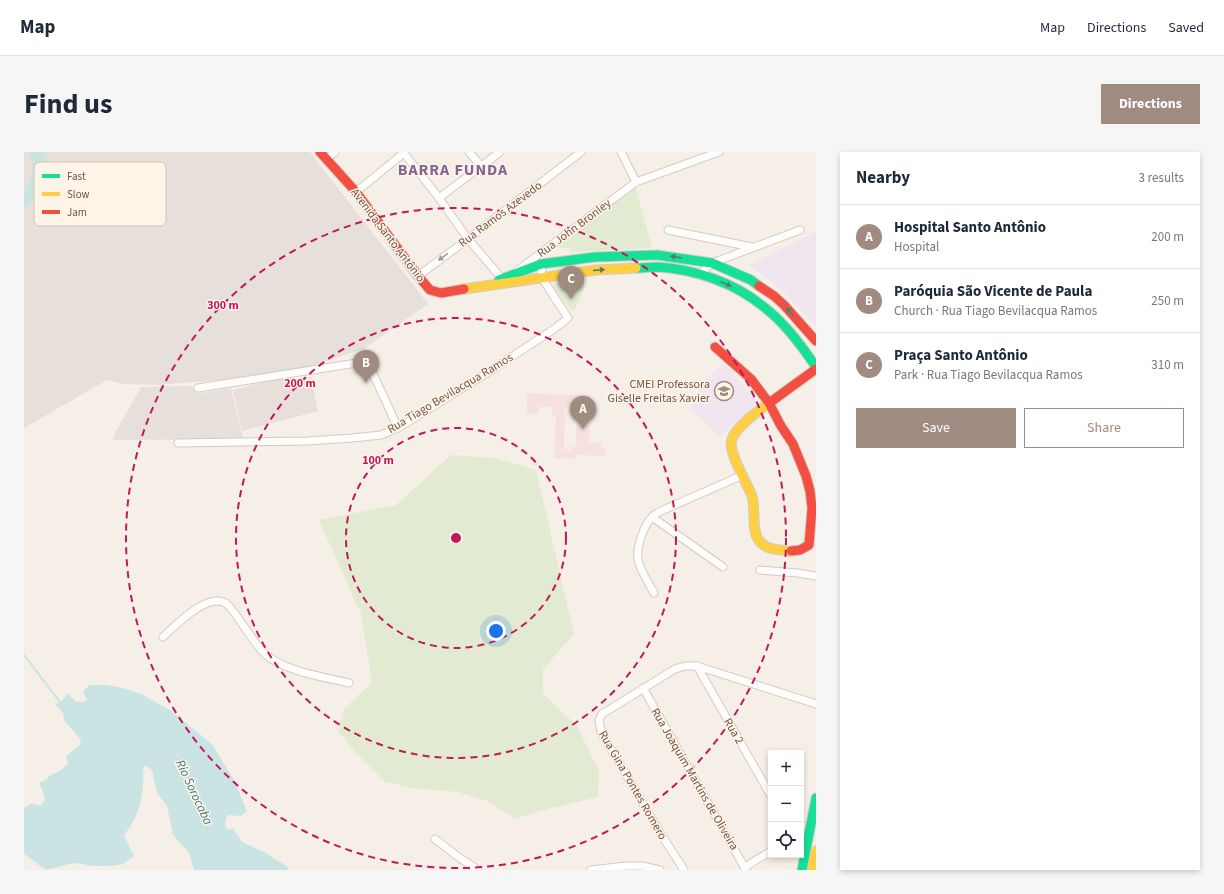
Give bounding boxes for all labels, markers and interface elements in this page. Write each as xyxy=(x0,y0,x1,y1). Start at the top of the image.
text: Map xyxy=(20,14,55,41)
text: Map xyxy=(1040,18,1065,38)
text: Directions xyxy=(1087,18,1146,38)
text: Saved xyxy=(1168,18,1204,38)
text: Find us xyxy=(24,84,112,124)
button: Directions xyxy=(1101,84,1200,124)
district label: BARRA FUNDA xyxy=(398,159,508,181)
legend xyxy=(34,162,166,226)
text: Nearby xyxy=(856,166,910,190)
text: Fast xyxy=(67,169,86,184)
text: 3 results xyxy=(1139,169,1184,187)
street label: Rua Ramos Azevedo xyxy=(455,177,546,251)
street label: Avenida Santo Antônio xyxy=(347,185,429,286)
text: Slow xyxy=(67,187,90,202)
street label: Rua John Bronley xyxy=(534,195,615,262)
text: Jam xyxy=(67,205,87,220)
text: Hospital Santo Antônio xyxy=(894,217,1046,238)
text: A xyxy=(865,228,873,246)
text: 200 m xyxy=(1151,228,1184,246)
text: Hospital xyxy=(894,238,939,256)
one-way arrow xyxy=(438,253,448,261)
one-way arrow xyxy=(670,254,682,260)
pin: C xyxy=(558,266,584,299)
one-way arrow xyxy=(593,267,605,274)
one-way arrow xyxy=(721,281,732,287)
text: Paróquia São Vicente de Paula xyxy=(894,281,1092,302)
text: B xyxy=(865,292,873,310)
text: 250 m xyxy=(1151,292,1184,310)
text: 300 m xyxy=(207,297,239,314)
text: Church · Rua Tiago Bevilacqua Ramos xyxy=(894,302,1097,320)
one-way arrow xyxy=(786,307,795,317)
text: Praça Santo Antônio xyxy=(894,345,1028,366)
street label: Rua Tiago Bevilacqua Ramos xyxy=(384,349,516,438)
pin: B xyxy=(353,350,379,383)
text: C xyxy=(865,356,873,374)
text: 310 m xyxy=(1151,356,1184,374)
text: Park · Rua Tiago Bevilacqua Ramos xyxy=(894,366,1083,384)
text: 200 m xyxy=(284,375,316,392)
place label: CMEI Professora Giselle Freitas Xavier xyxy=(608,376,711,407)
school or university icon: CMEI Professora Giselle Freitas Xavier xyxy=(713,380,735,402)
pin: A xyxy=(570,396,596,429)
button: Save xyxy=(856,408,1016,448)
button: Share xyxy=(1024,408,1184,448)
text: 100 m xyxy=(362,452,394,469)
centre of rings xyxy=(449,531,463,545)
your location xyxy=(486,621,506,641)
street label: Rua Joaquim Martins de Oliveira xyxy=(647,705,742,854)
street label: Rua 2 xyxy=(719,715,748,748)
street label: Rua Gina Pontes Romero xyxy=(594,727,671,843)
map controls xyxy=(768,750,804,858)
button: + xyxy=(768,750,804,786)
water label: Rio Sorocaba xyxy=(171,757,217,828)
button: − xyxy=(768,786,804,822)
button: locate xyxy=(768,822,804,858)

